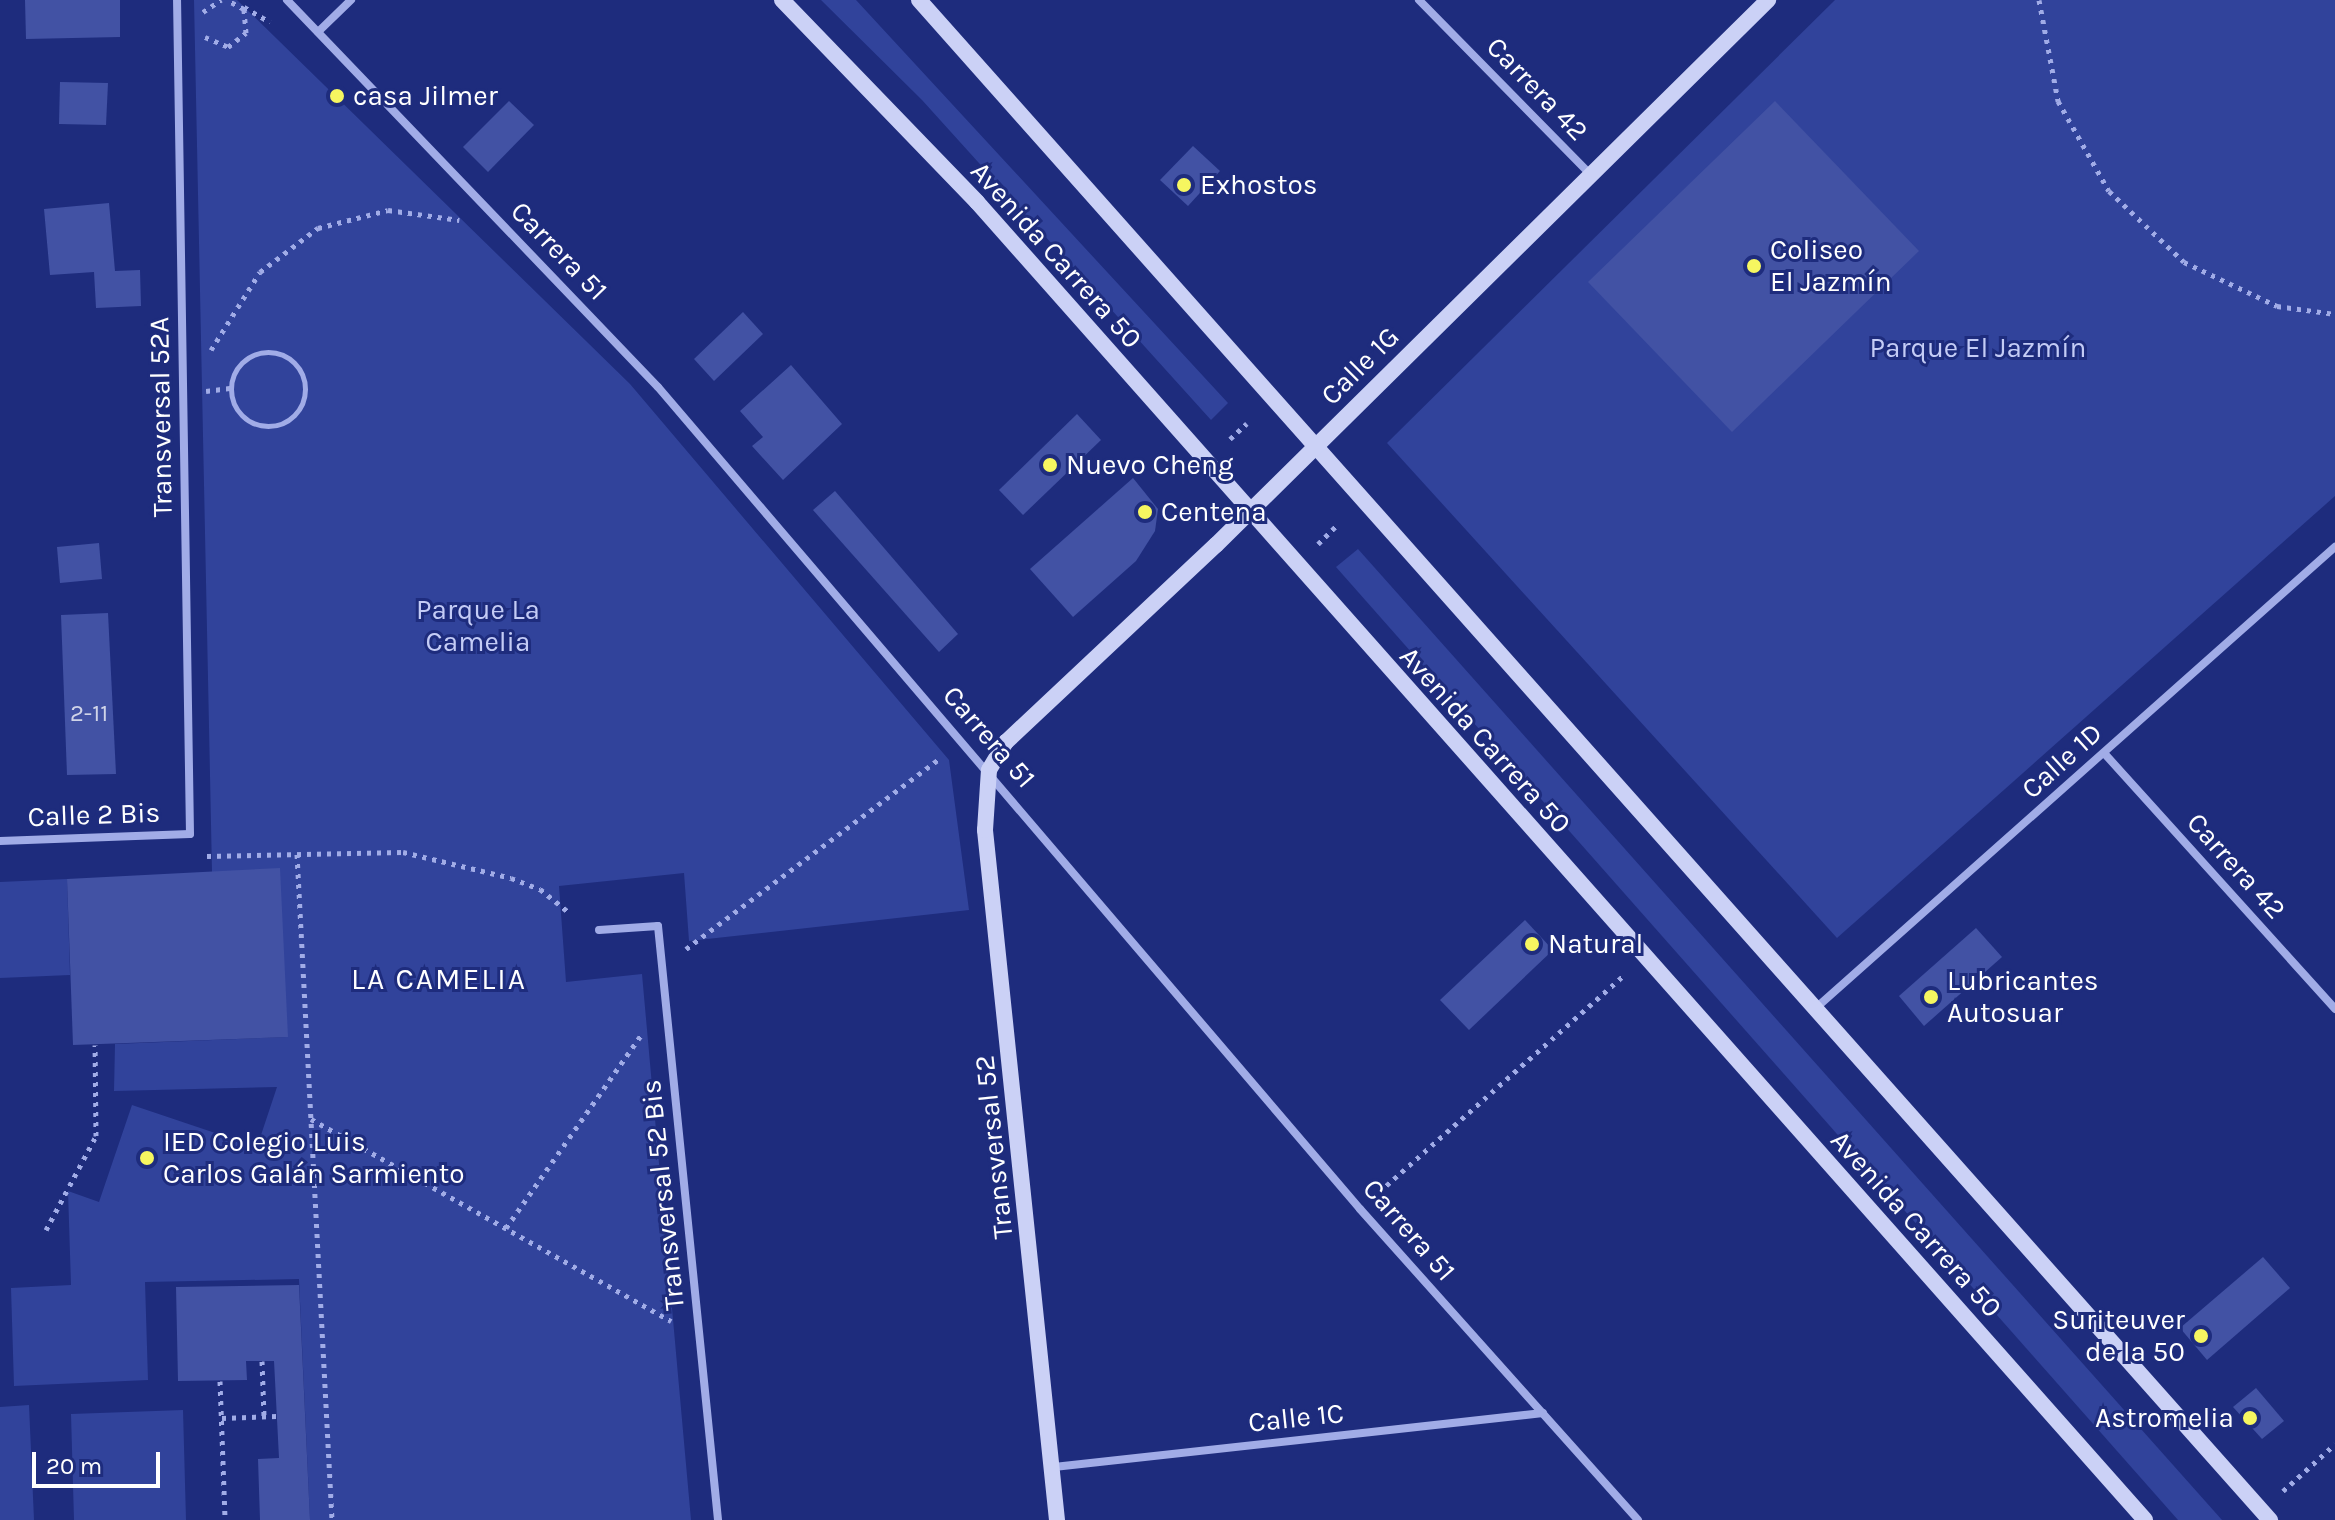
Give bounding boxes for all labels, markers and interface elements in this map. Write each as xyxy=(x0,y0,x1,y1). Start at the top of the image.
street label: Carrera 42 xyxy=(1479,30,1595,148)
place label: casa Jilmer xyxy=(353,79,498,113)
marker: casa Jilmer xyxy=(328,87,346,105)
street label: Avenida Carrera 50 xyxy=(963,155,1149,355)
place label: Exhostos xyxy=(1200,168,1318,202)
marker: Exhostos xyxy=(1175,176,1193,194)
street label: Carrera 51 xyxy=(504,195,614,307)
place label: Coliseo El Jazmín xyxy=(1770,233,1892,299)
marker: Coliseo El Jazmín xyxy=(1745,257,1763,275)
street label: Transversal 52A xyxy=(142,317,180,517)
street label: Calle 1G xyxy=(1314,320,1406,412)
park label: Parque El Jazmín xyxy=(1869,331,2087,365)
place label: Nuevo Cheng xyxy=(1066,448,1234,482)
marker: Nuevo Cheng xyxy=(1041,456,1059,474)
place label: Centena xyxy=(1161,495,1267,529)
marker: Centena xyxy=(1136,503,1154,521)
park label: Parque La Camelia xyxy=(416,593,540,659)
street label: Avenida Carrera 50 xyxy=(1392,640,1578,840)
street label: Carrera 51 xyxy=(935,679,1043,795)
house number: 2-11 xyxy=(70,700,108,728)
street label: Calle 1D xyxy=(2015,716,2109,806)
street label: Calle 2 Bis xyxy=(27,796,161,834)
street label: Carrera 42 xyxy=(2180,806,2292,926)
place label: Natural xyxy=(1548,927,1643,961)
marker: Natural xyxy=(1523,935,1541,953)
district label: LA CAMELIA xyxy=(351,961,527,997)
place label: Lubricantes Autosuar xyxy=(1947,964,2098,1030)
marker: Lubricantes Autosuar xyxy=(1922,988,1940,1006)
street label: Transversal 52 xyxy=(968,1054,1020,1240)
street label: Transversal 52 Bis xyxy=(634,1078,692,1312)
street label: Avenida Carrera 50 xyxy=(1823,1124,2009,1324)
place label: IED Colegio Luis Carlos Galán Sarmiento xyxy=(163,1125,465,1191)
marker: IED Colegio Luis Carlos Galán Sarmiento xyxy=(138,1149,156,1167)
street label: Carrera 51 xyxy=(1355,1172,1463,1288)
place label: Suriteuver de la 50 xyxy=(2052,1303,2185,1369)
marker: Suriteuver de la 50 xyxy=(2192,1327,2210,1345)
street label: Calle 1C xyxy=(1247,1396,1345,1440)
place label: Astromelia xyxy=(2095,1401,2234,1435)
marker: Astromelia xyxy=(2241,1409,2259,1427)
scale bar xyxy=(36,1436,164,1486)
text: 20 m xyxy=(46,1452,102,1480)

